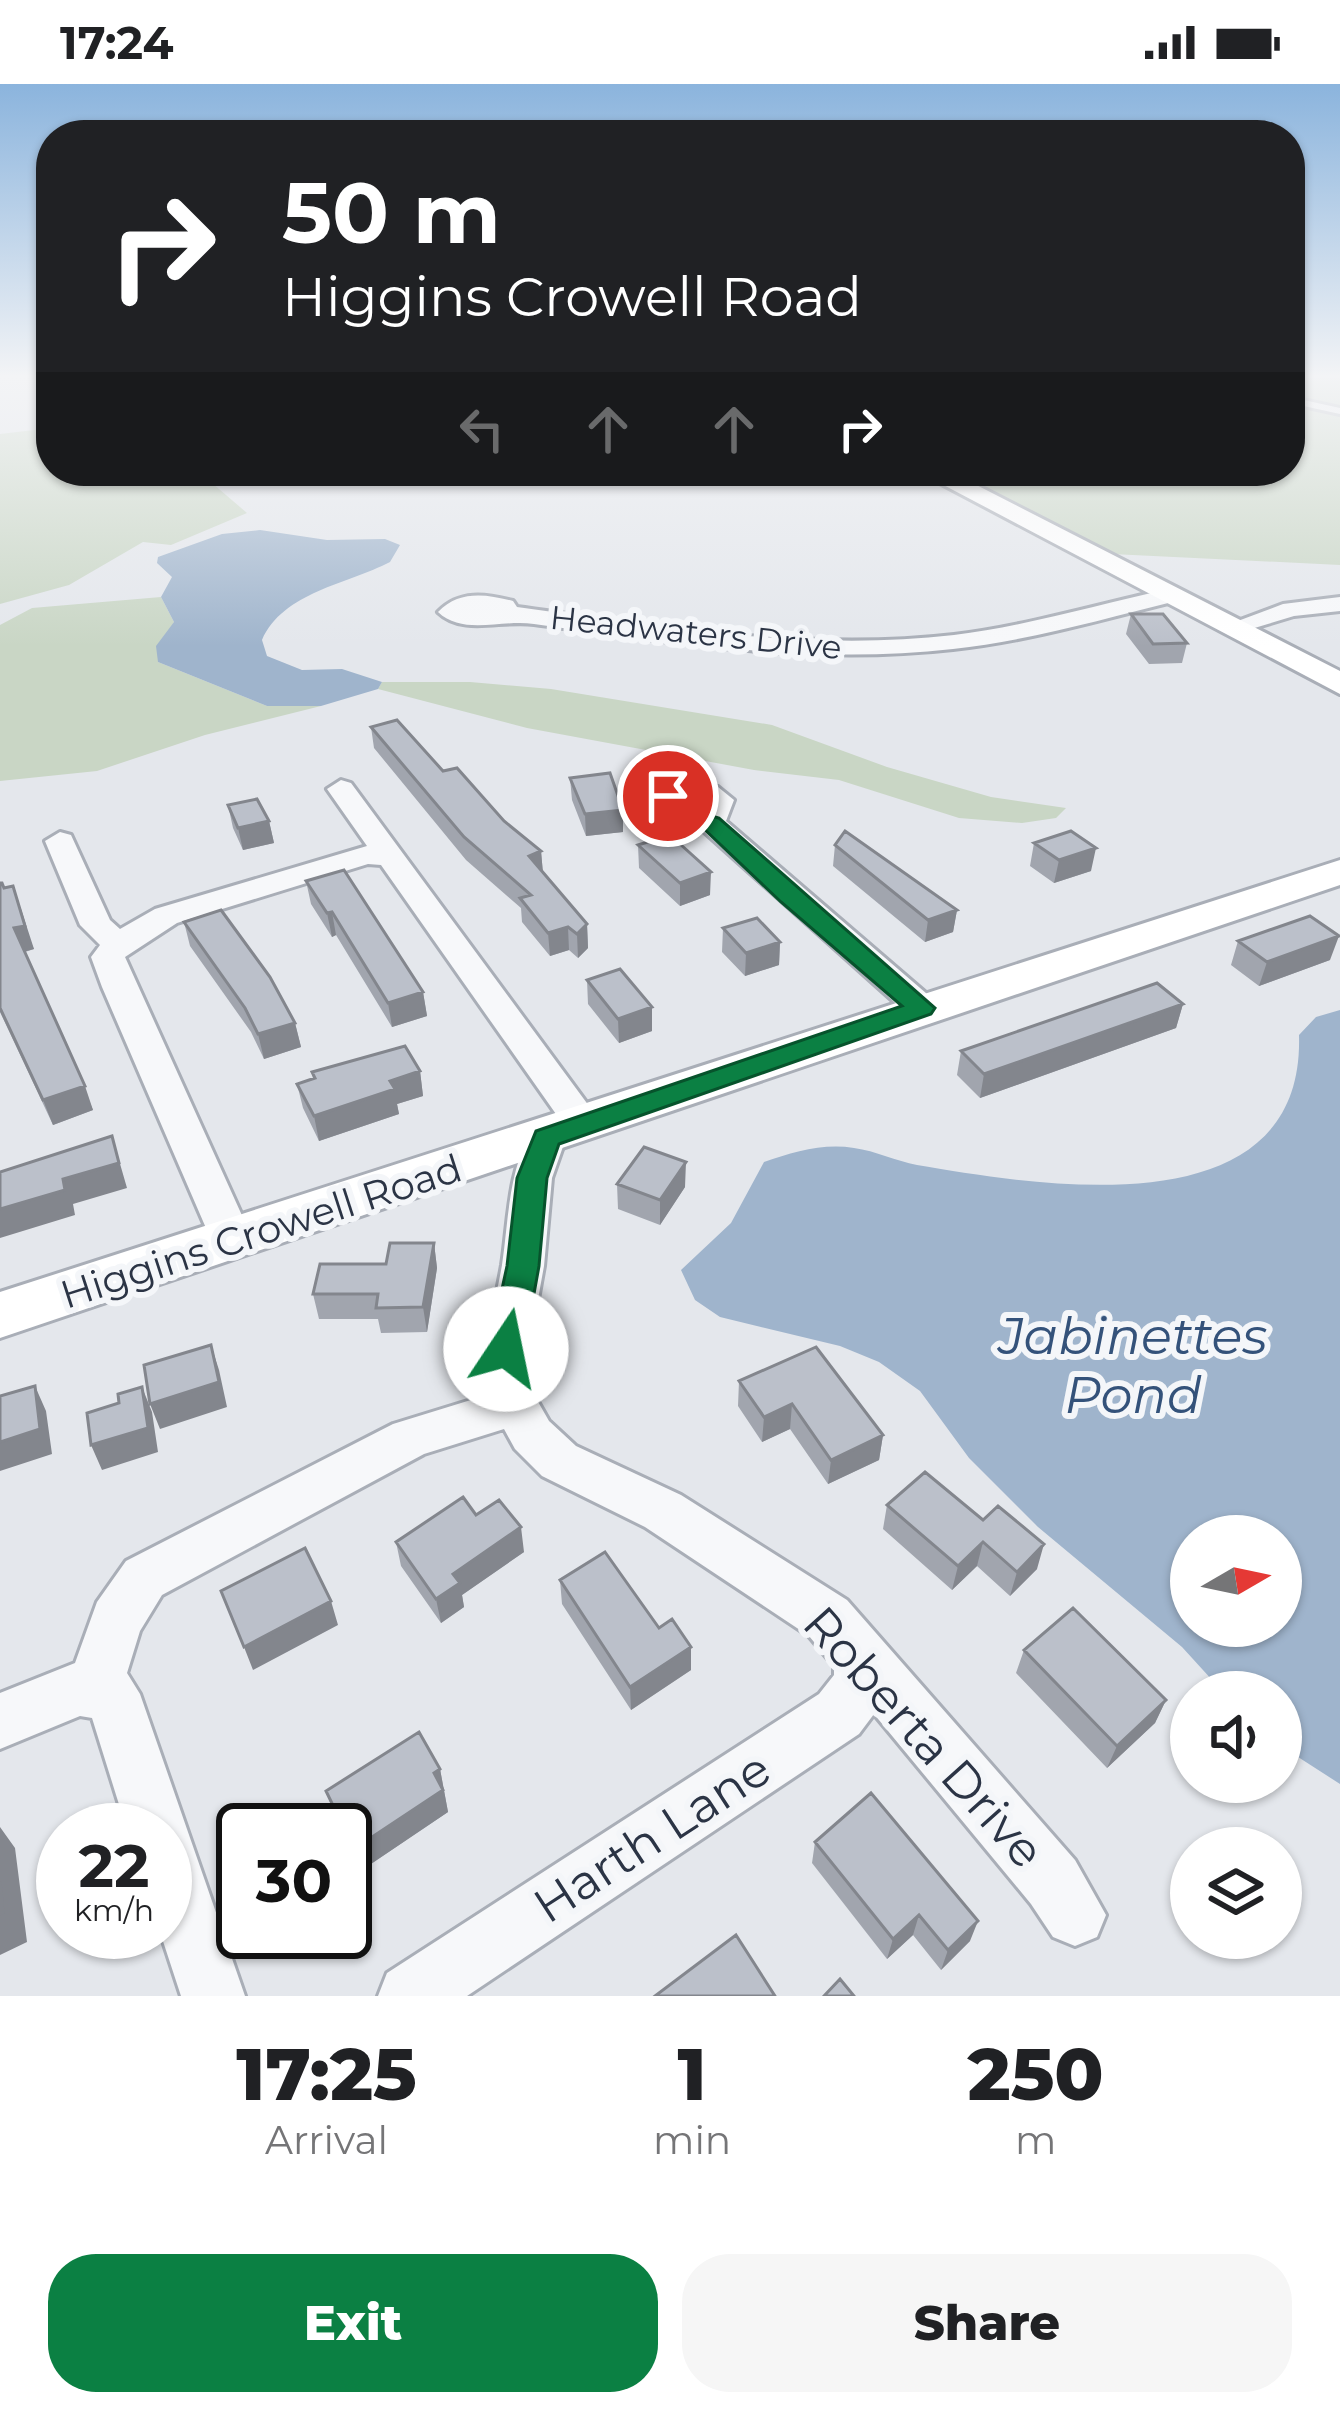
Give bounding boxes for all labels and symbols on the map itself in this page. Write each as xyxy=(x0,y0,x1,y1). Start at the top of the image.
street label: Headwaters Drive xyxy=(548,597,844,667)
pin xyxy=(617,745,719,847)
street label: Higgins Crowell Road xyxy=(54,1143,468,1319)
position arrow xyxy=(443,1286,569,1412)
water label: Jabinettes Pond xyxy=(997,1305,1267,1426)
north arrow xyxy=(1170,1515,1302,1647)
street label: Roberta Drive xyxy=(792,1594,1056,1880)
street label: Harth Lane xyxy=(523,1739,781,1935)
speed limit sign: 30 xyxy=(216,1803,372,1959)

